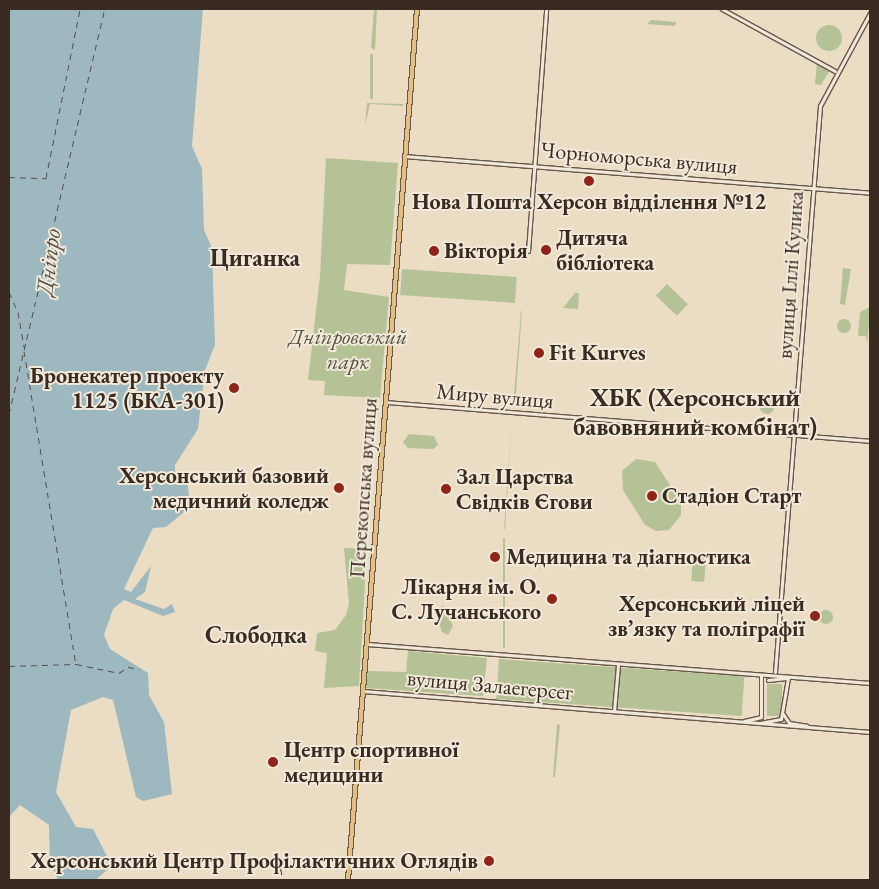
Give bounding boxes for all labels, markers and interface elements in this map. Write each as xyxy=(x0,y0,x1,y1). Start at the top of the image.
street label: Чорноморська вулиця xyxy=(540,136,738,180)
marker: Нова Пошта Херсон відділення №12 xyxy=(583,175,595,187)
place label: Нова Пошта Херсон відділення №12 xyxy=(412,189,766,215)
street label: вулиця Іллі Кулика xyxy=(771,190,809,360)
place label: Дитяча бібліотека xyxy=(556,224,654,276)
water label: Дніпро xyxy=(30,227,66,297)
place label: Вікторія xyxy=(444,238,528,264)
district label: Циганка xyxy=(210,244,300,272)
marker: Дитяча бібліотека xyxy=(540,244,552,256)
marker: Вікторія xyxy=(428,245,440,257)
park label: Дніпровський парк xyxy=(289,323,407,374)
place label: Fit Kurves xyxy=(549,340,646,366)
marker: Fit Kurves xyxy=(533,347,545,359)
place label: Бронекатер проекту 1125 (БКА-301) xyxy=(30,362,224,414)
street label: Миру вулиця xyxy=(435,378,555,414)
marker: Бронекатер проекту 1125 (БКА-301) xyxy=(228,382,240,394)
district label: ХБК (Херсонський бавовняний комбінат) xyxy=(573,383,817,442)
street label: Перекопська вулиця xyxy=(344,397,382,579)
place label: Херсонський базовий медичний коледж xyxy=(119,462,329,514)
place label: Зал Царства Свідків Єгови xyxy=(456,463,593,514)
marker: Херсонський базовий медичний коледж xyxy=(333,482,345,494)
marker: Зал Царства Свідків Єгови xyxy=(440,483,452,495)
place label: Стадіон Старт xyxy=(662,483,801,509)
marker: Стадіон Старт xyxy=(646,490,658,502)
place label: Медицина та діагностика xyxy=(506,544,751,570)
marker: Медицина та діагностика xyxy=(488,550,502,564)
place label: Лікарня ім. О. С. Лучанського xyxy=(391,573,541,624)
place label: Херсонський ліцей зв’язку та поліграфії xyxy=(608,590,805,641)
marker: Лікарня ім. О. С. Лучанського xyxy=(545,592,559,606)
marker: Херсонський ліцей зв’язку та поліграфії xyxy=(809,610,821,622)
district label: Слободка xyxy=(205,621,307,649)
street label: вулиця Залаегерсег xyxy=(406,665,574,705)
place label: Центр спортивної медицини xyxy=(284,736,459,788)
marker: Центр спортивної медицини xyxy=(266,755,280,769)
place label: Херсонський Центр Профілактичних Оглядів xyxy=(31,848,478,874)
marker: Херсонський Центр Профілактичних Оглядів xyxy=(482,854,496,868)

